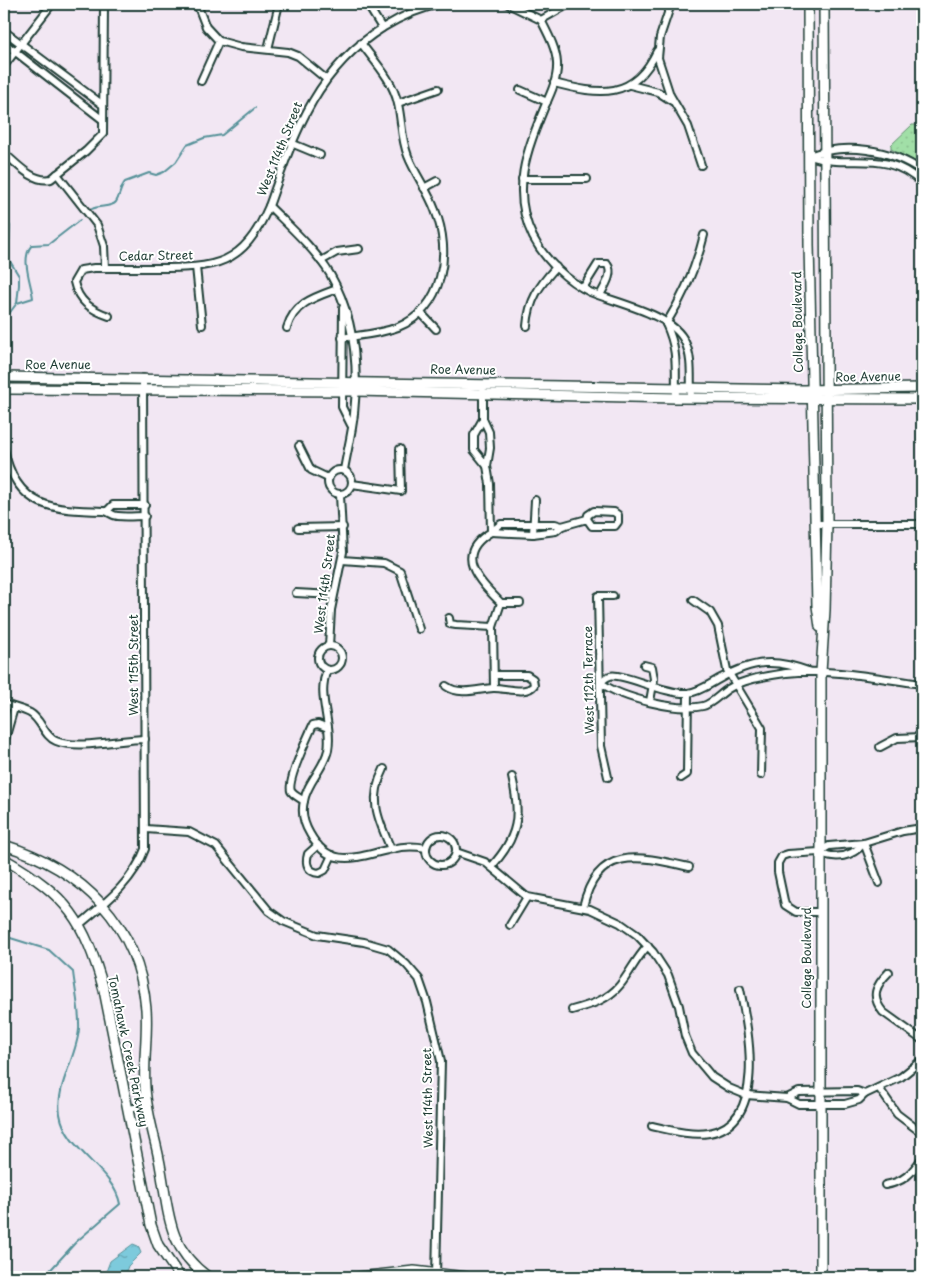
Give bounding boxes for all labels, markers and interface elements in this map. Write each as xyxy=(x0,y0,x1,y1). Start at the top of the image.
street label: West 114th Street xyxy=(252,99,306,198)
street label: Cedar Street xyxy=(119,245,193,265)
street label: College Boulevard xyxy=(787,270,807,373)
street label: Roe Avenue xyxy=(25,355,91,373)
street label: Roe Avenue xyxy=(430,359,497,379)
street label: Roe Avenue xyxy=(835,366,902,386)
street label: West 114th Street xyxy=(309,533,339,635)
street label: West 115th Street xyxy=(124,614,142,716)
street label: West 112th Terrace xyxy=(578,626,598,734)
street label: College Boulevard xyxy=(797,907,815,1009)
street label: Tomahawk Creek Parkway xyxy=(104,973,154,1129)
street label: West 114th Street xyxy=(417,1048,437,1148)

